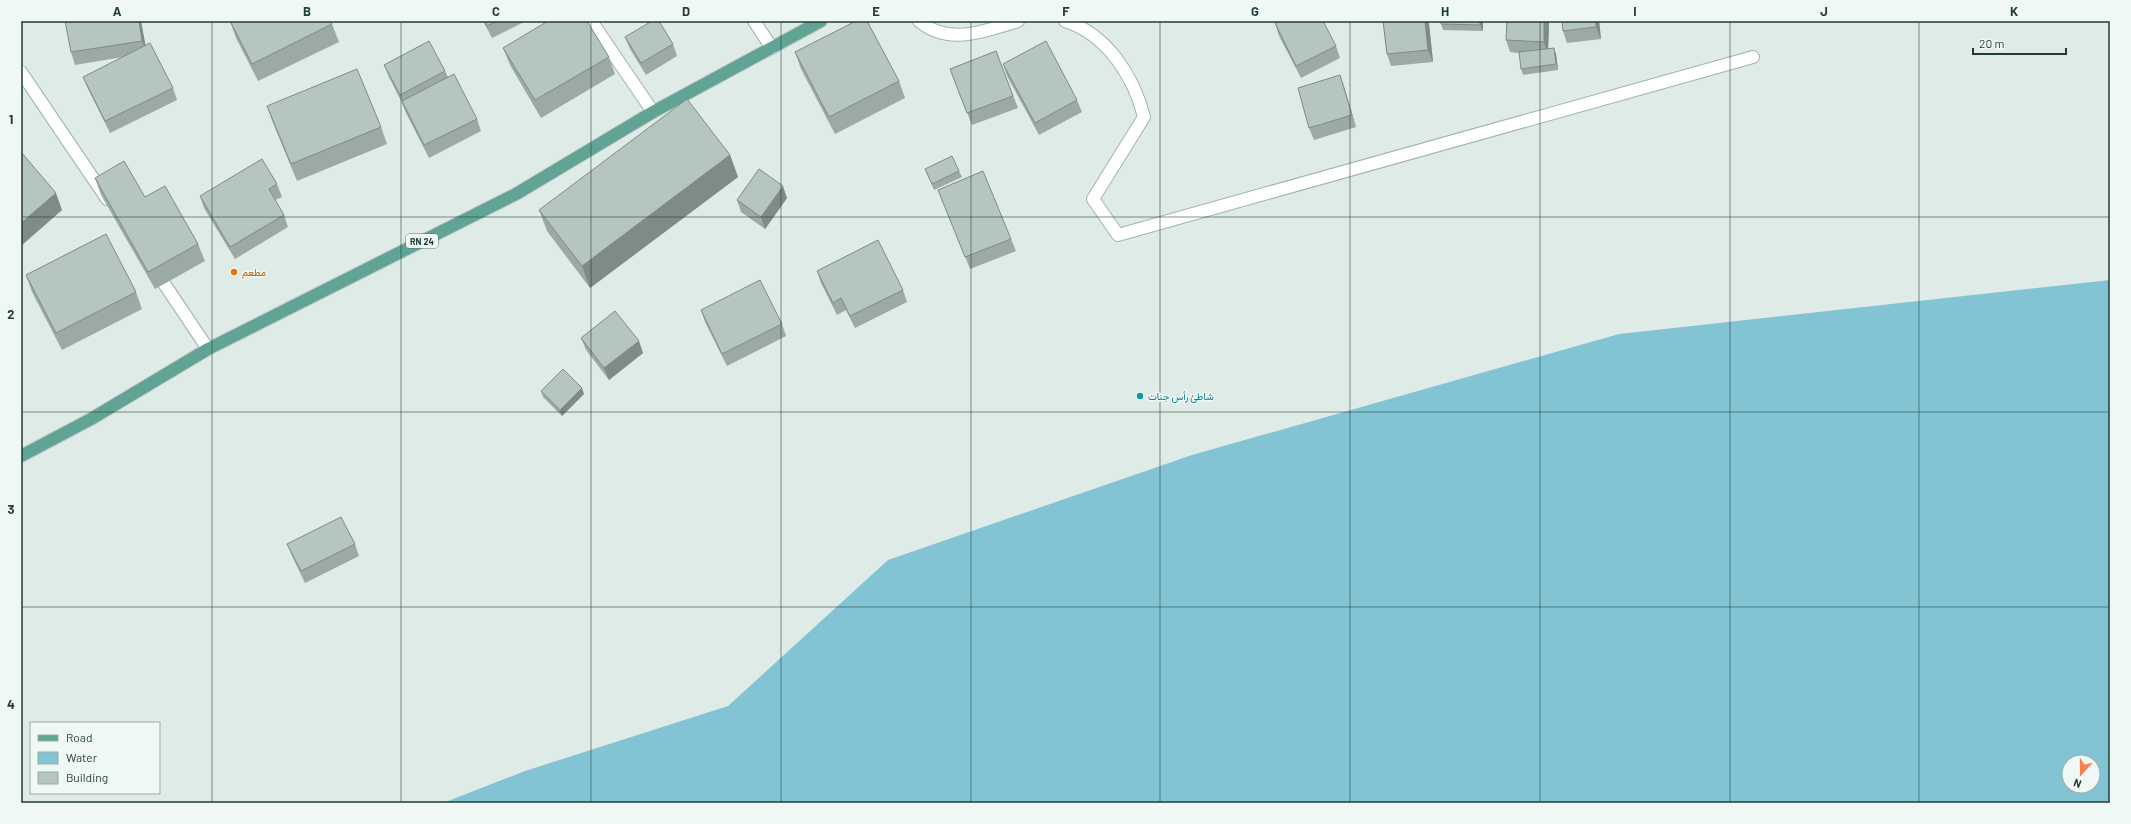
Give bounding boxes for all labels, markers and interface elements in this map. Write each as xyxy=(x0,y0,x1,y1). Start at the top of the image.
text: A xyxy=(113,3,122,19)
text: B xyxy=(303,3,311,19)
text: C xyxy=(492,3,500,19)
text: D xyxy=(682,3,690,19)
text: E xyxy=(872,3,880,19)
text: F xyxy=(1062,3,1070,19)
text: G xyxy=(1251,3,1259,19)
text: H xyxy=(1441,3,1449,19)
text: I xyxy=(1633,3,1637,19)
text: J xyxy=(1820,3,1828,19)
text: K xyxy=(2010,3,2018,19)
scale bar xyxy=(1973,30,2066,56)
text: 20 m xyxy=(1979,36,2005,50)
text: 1 xyxy=(9,111,13,127)
road number: RN 24 xyxy=(406,234,438,248)
place label: مطعم xyxy=(242,266,266,279)
marker: مطعم xyxy=(229,267,239,277)
text: 2 xyxy=(7,306,15,322)
place label: شاطئ رأس جنات xyxy=(1148,390,1214,403)
marker: شاطئ رأس جنات xyxy=(1135,391,1145,401)
text: 3 xyxy=(7,501,15,517)
text: 4 xyxy=(7,696,15,712)
legend xyxy=(30,722,160,794)
text: Road xyxy=(66,730,93,744)
text: Water xyxy=(66,750,98,764)
north arrow xyxy=(2061,754,2101,794)
text: Building xyxy=(66,770,108,784)
text: N xyxy=(2071,776,2083,791)

